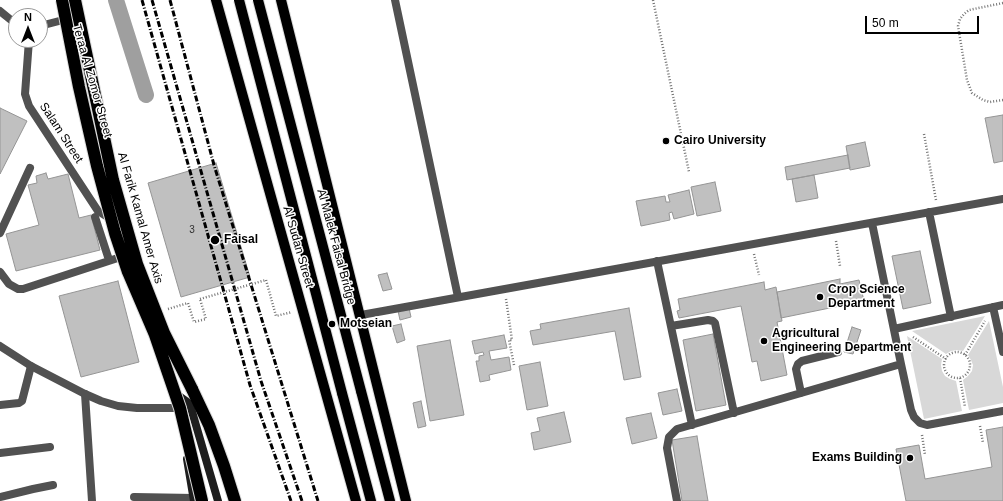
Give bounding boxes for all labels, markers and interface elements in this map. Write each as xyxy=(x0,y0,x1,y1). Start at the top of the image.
north arrow xyxy=(8,8,48,48)
scale bar xyxy=(867,8,981,34)
text: N xyxy=(24,11,32,23)
text: 50 m xyxy=(872,16,899,30)
street label: Teraa Al Zomor Street xyxy=(69,23,115,139)
street label: Salam Street xyxy=(36,100,86,166)
place label: Cairo University xyxy=(674,134,766,148)
marker: Cairo University xyxy=(661,136,671,146)
street label: Al Farik Kamal Amer Axis xyxy=(114,151,166,285)
street label: Al Malek Faisal Bridge xyxy=(314,187,358,307)
street label: Al Sudan Street xyxy=(279,205,317,289)
house number: 3 xyxy=(189,224,195,236)
place label: Faisal xyxy=(224,233,258,247)
marker: Faisal xyxy=(209,234,221,246)
place label: Crop Science Department xyxy=(828,283,905,311)
marker: Crop Science Department xyxy=(815,292,825,302)
place label: Motseian xyxy=(340,317,392,331)
marker: Motseian xyxy=(327,319,337,329)
place label: Agricultural Engineering Department xyxy=(772,327,911,355)
marker: Agricultural Engineering Department xyxy=(759,336,769,346)
place label: Exams Building xyxy=(812,451,902,465)
marker: Exams Building xyxy=(905,453,915,463)

